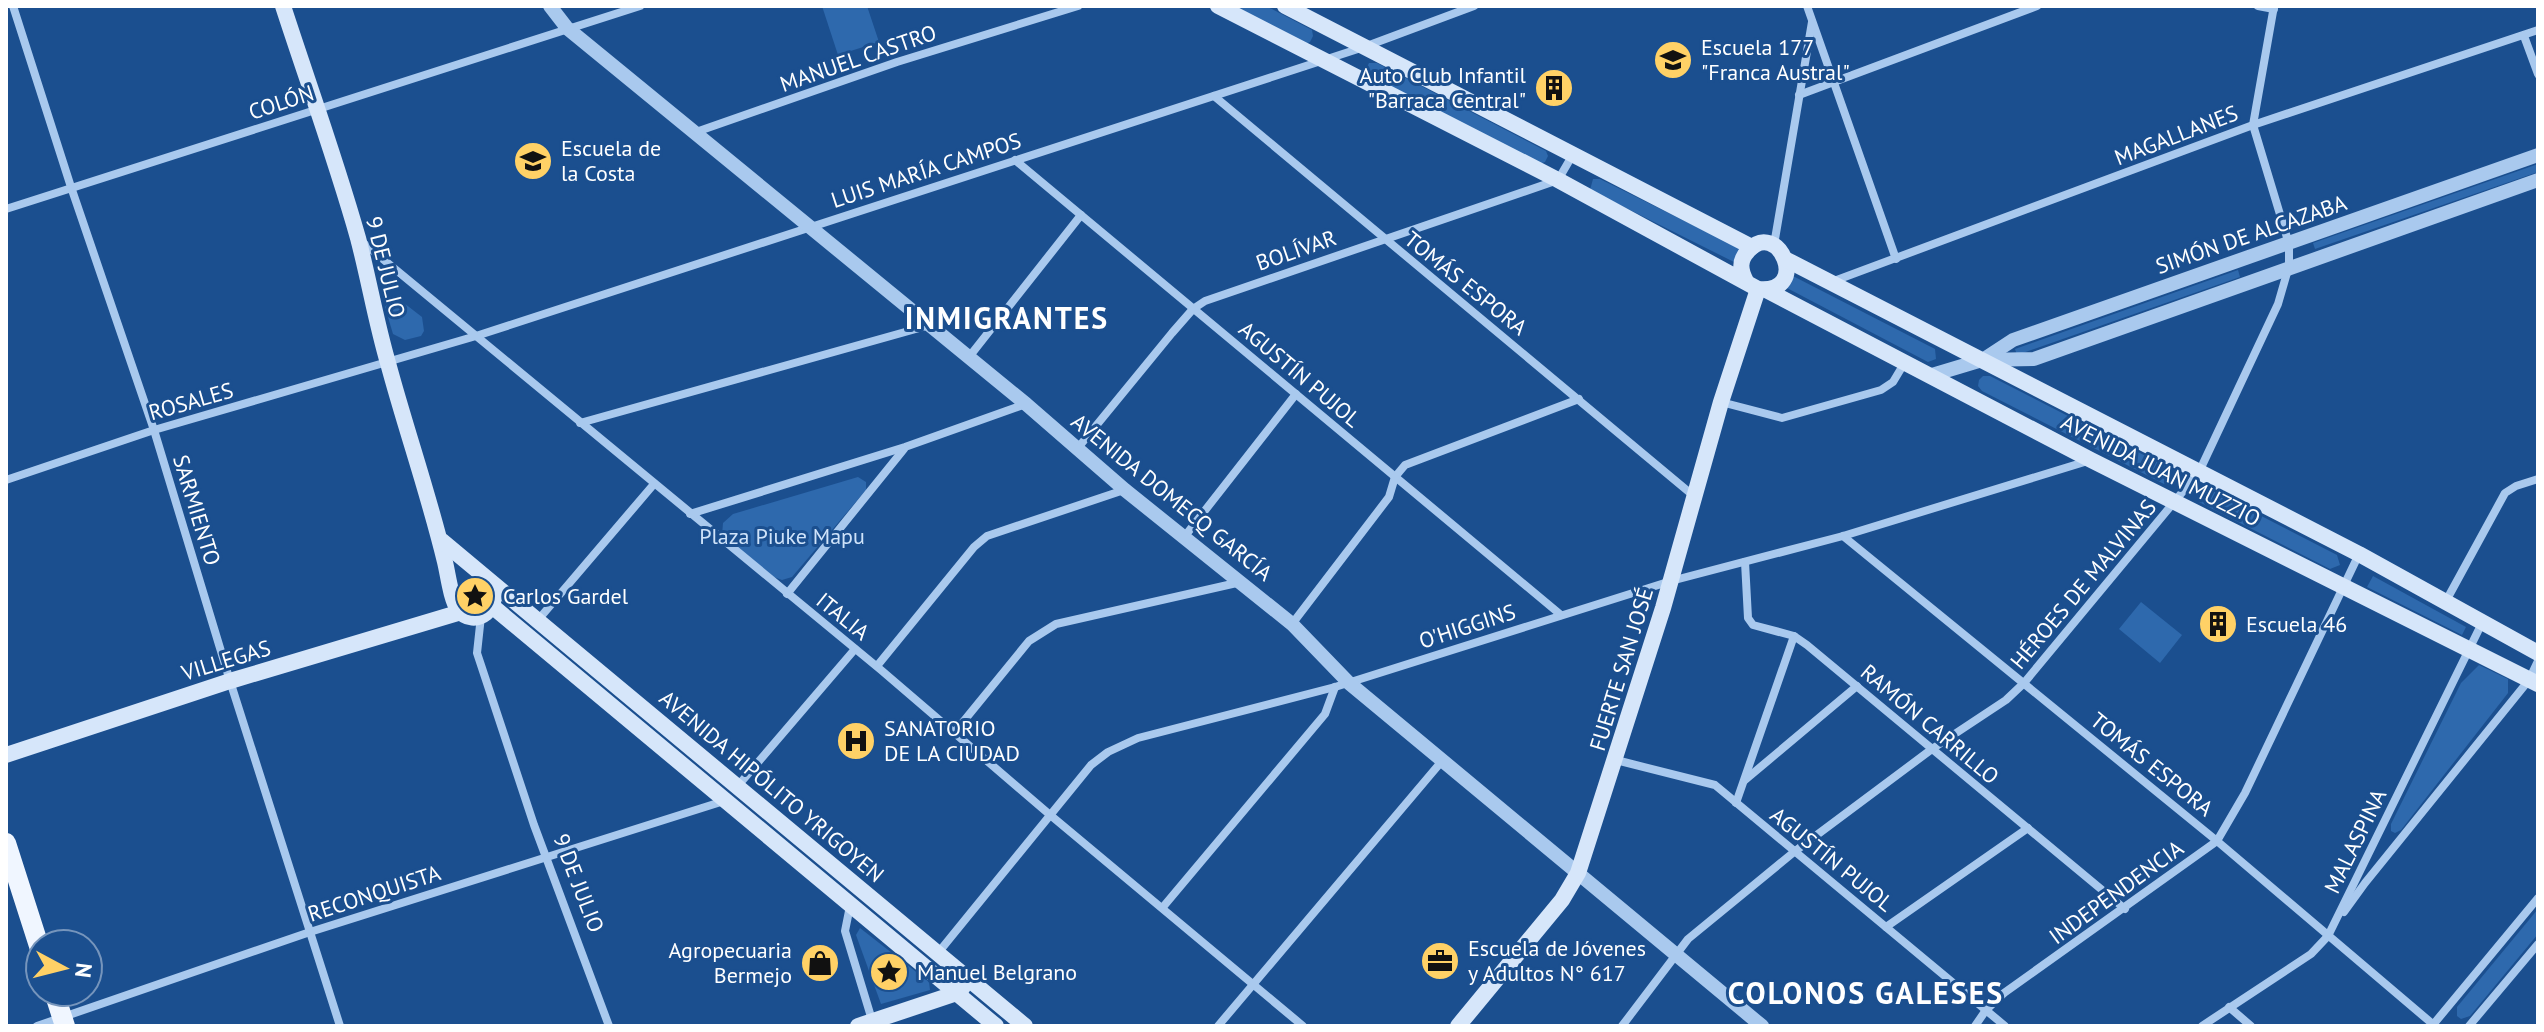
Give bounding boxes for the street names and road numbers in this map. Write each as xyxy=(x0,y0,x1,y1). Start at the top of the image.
street label: MANUEL CASTRO xyxy=(776,18,940,98)
street label: COLÓN xyxy=(245,78,317,126)
street label: MAGALLANES xyxy=(2110,99,2242,171)
street label: LUIS MARÍA CAMPOS xyxy=(827,126,1025,214)
street label: SIMÓN DE ALCAZABA xyxy=(2152,188,2350,280)
street label: 9 DE JULIO xyxy=(360,213,412,321)
street label: BOLÍVAR xyxy=(1252,223,1340,277)
street label: TOMÁS ESPORA xyxy=(1399,225,1533,341)
street label: AGUSTÍN PUJOL xyxy=(1233,315,1367,433)
street label: ROSALES xyxy=(146,376,236,426)
street label: AVENIDA DOMECQ GARCÍA xyxy=(1066,407,1278,587)
street label: AVENIDA JUAN MUZZIO xyxy=(2057,408,2265,532)
street label: SARMIENTO xyxy=(167,451,227,569)
street label: HÉROES DE MALVINAS xyxy=(2004,494,2162,674)
street label: FUERTE SAN JOSÉ xyxy=(1583,584,1659,754)
street label: ITALIA xyxy=(811,586,875,646)
street label: O'HIGGINS xyxy=(1415,597,1519,655)
street label: VILLEGAS xyxy=(177,633,274,687)
street label: RAMÓN CARRILLO xyxy=(1855,658,2005,790)
street label: AVENIDA HIPÓLITO YRIGOYEN xyxy=(654,684,890,888)
street label: TOMÁS ESPORA xyxy=(2085,706,2219,822)
street label: MALASPINA xyxy=(2318,784,2392,898)
street label: AGUSTÍN PUJOL xyxy=(1765,801,1899,917)
street label: 9 DE JULIO xyxy=(547,830,611,936)
street label: INDEPENDENCIA xyxy=(2043,834,2189,950)
street label: RECONQUISTA xyxy=(304,858,444,928)

